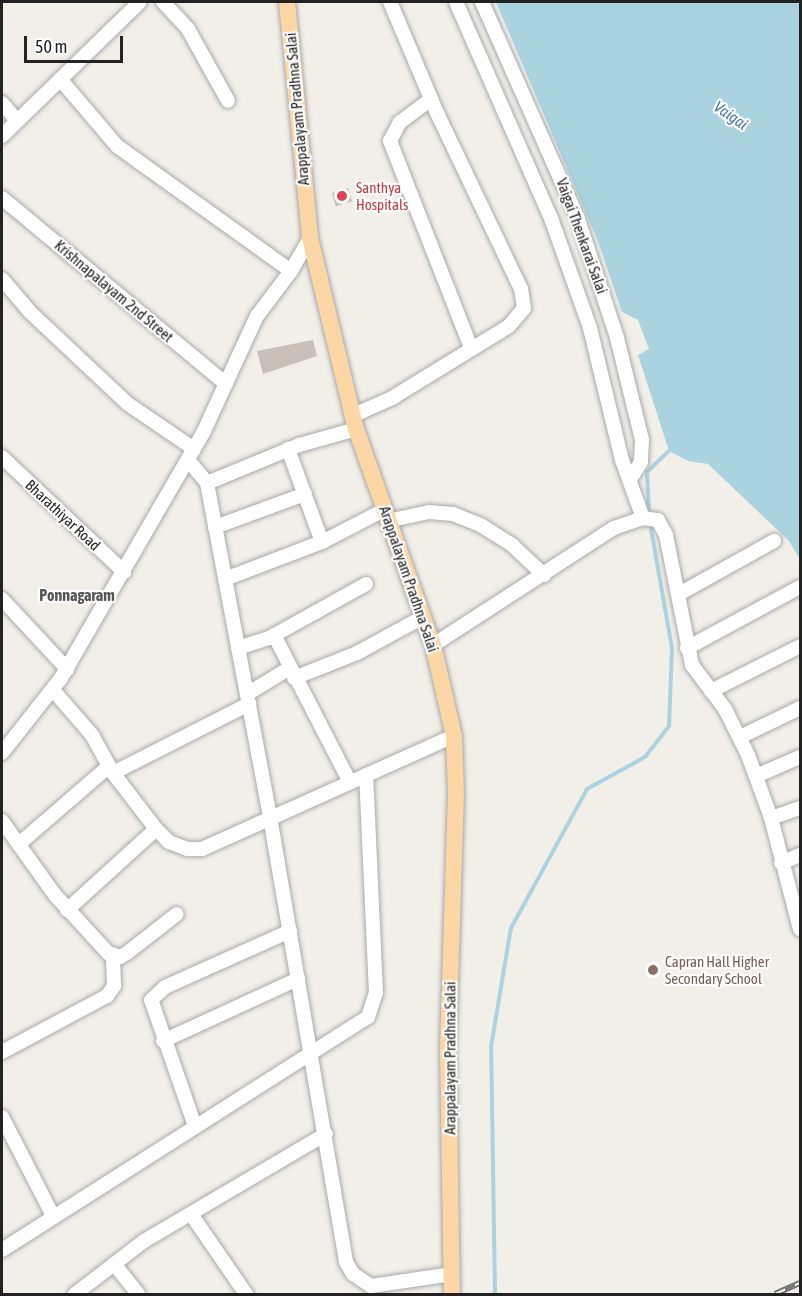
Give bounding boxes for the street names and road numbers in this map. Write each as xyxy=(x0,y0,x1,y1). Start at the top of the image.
street label: Arappalayam Pradhna Salai xyxy=(281,32,313,186)
street label: Vaigai Thenkarai Salai xyxy=(553,176,611,296)
street label: Krishnapalayam 2nd Street xyxy=(51,236,177,346)
street label: Bharathiyar Road xyxy=(22,476,104,554)
street label: Arappalayam Pradhna Salai xyxy=(376,504,442,654)
street label: Arappalayam Pradhna Salai xyxy=(441,981,459,1135)

